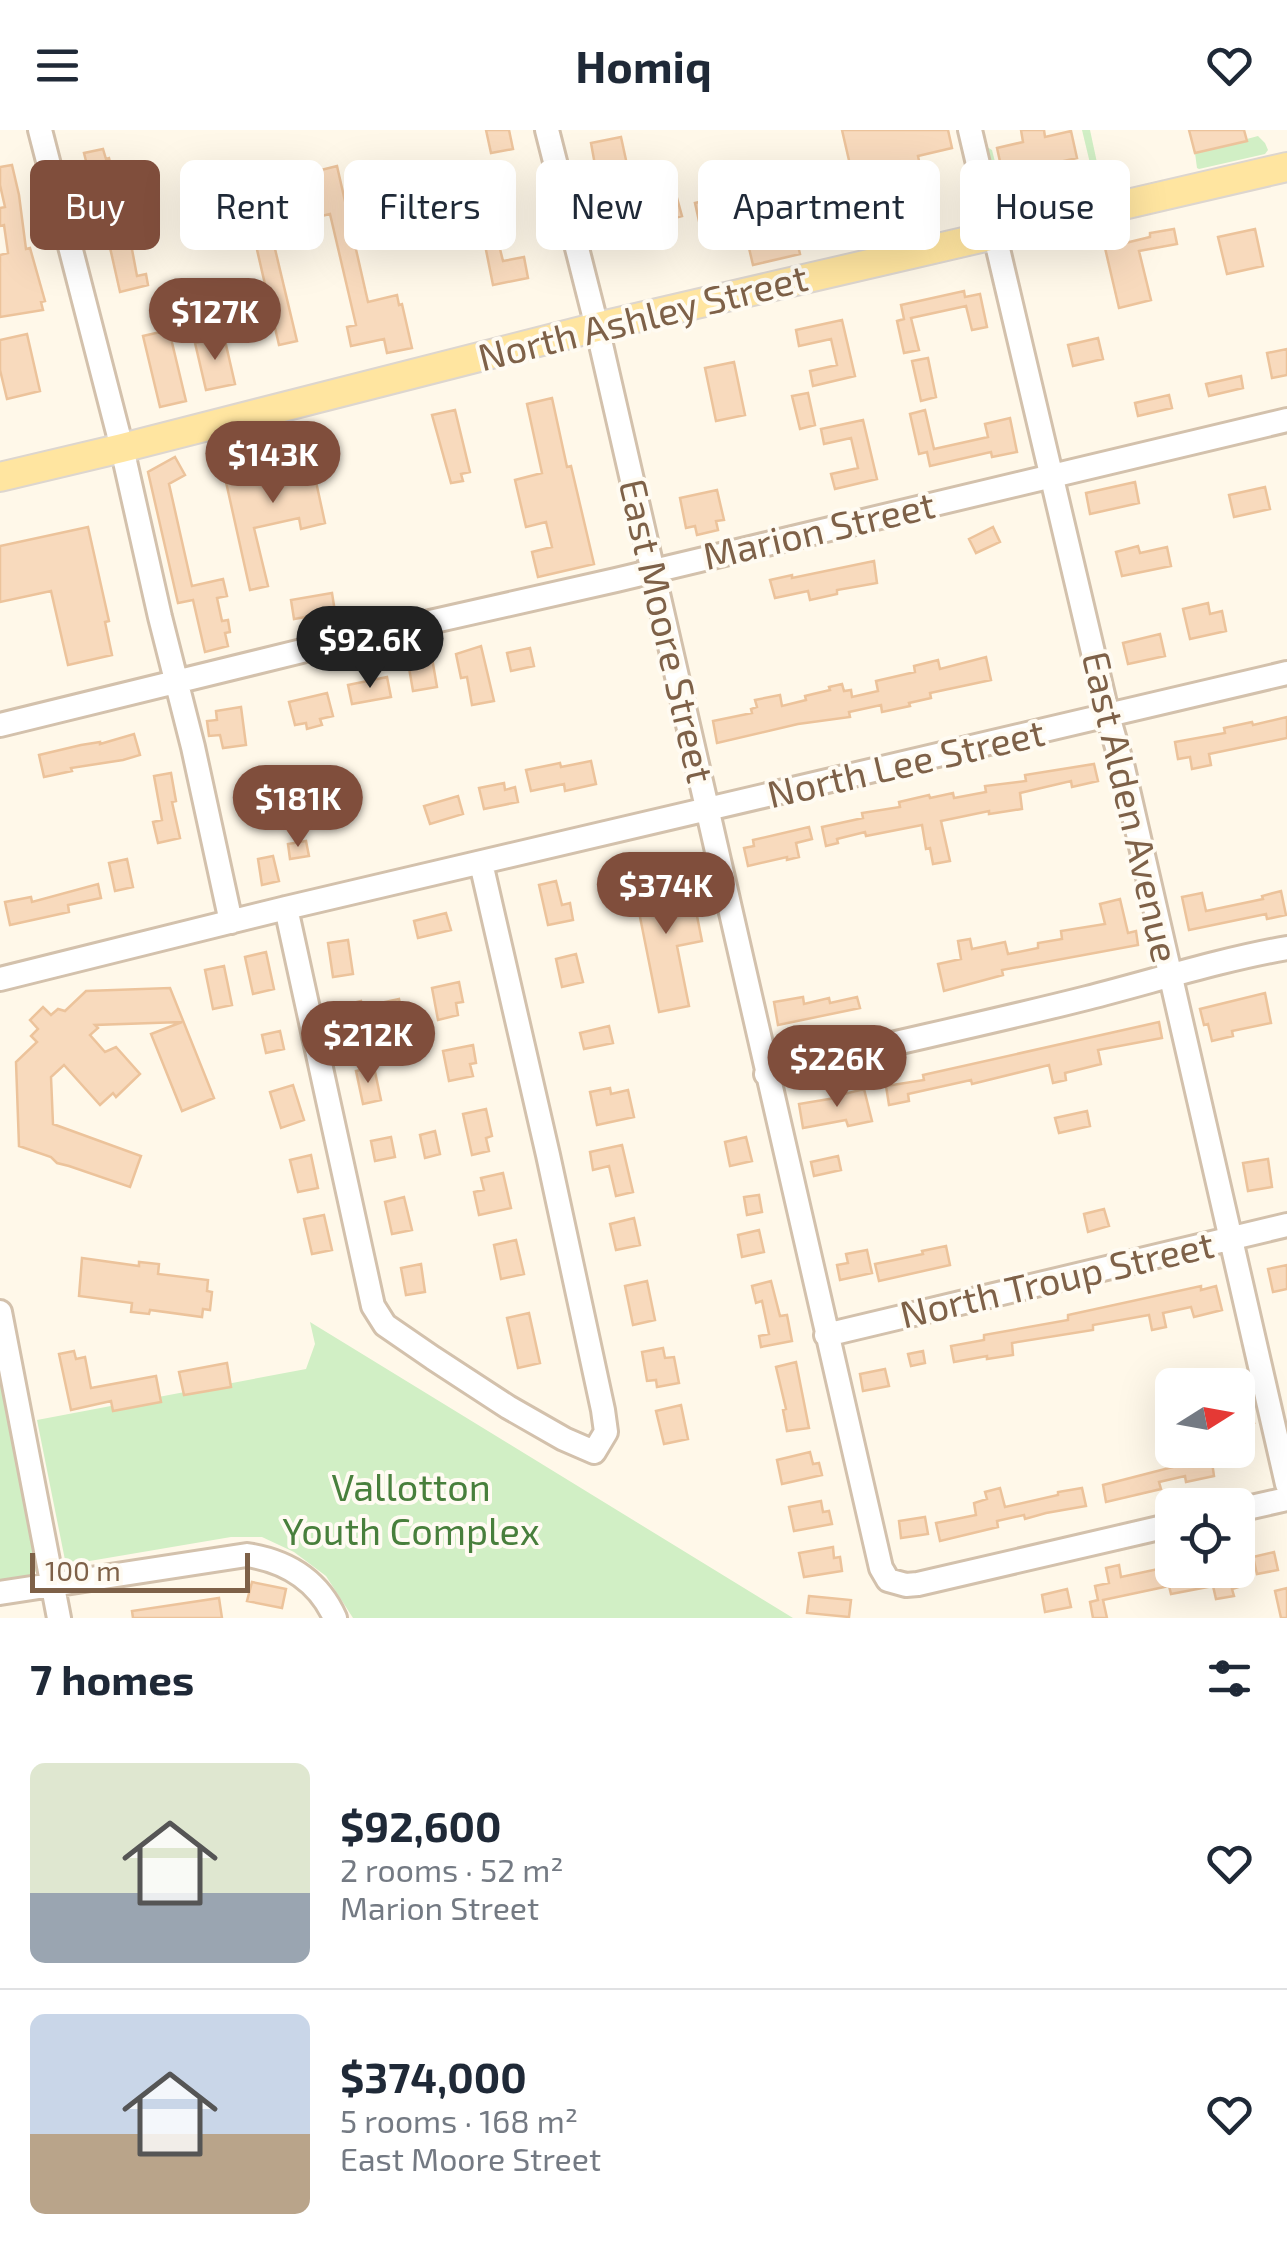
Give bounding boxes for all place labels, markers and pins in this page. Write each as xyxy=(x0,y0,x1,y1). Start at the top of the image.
pin: $127K xyxy=(145,278,285,363)
pin: $143K xyxy=(203,421,343,506)
pin: $92.6K xyxy=(289,606,451,691)
pin: $181K xyxy=(228,765,368,850)
pin: $374K xyxy=(596,852,736,937)
pin: $212K xyxy=(298,1001,438,1086)
pin: $226K xyxy=(767,1025,907,1110)

